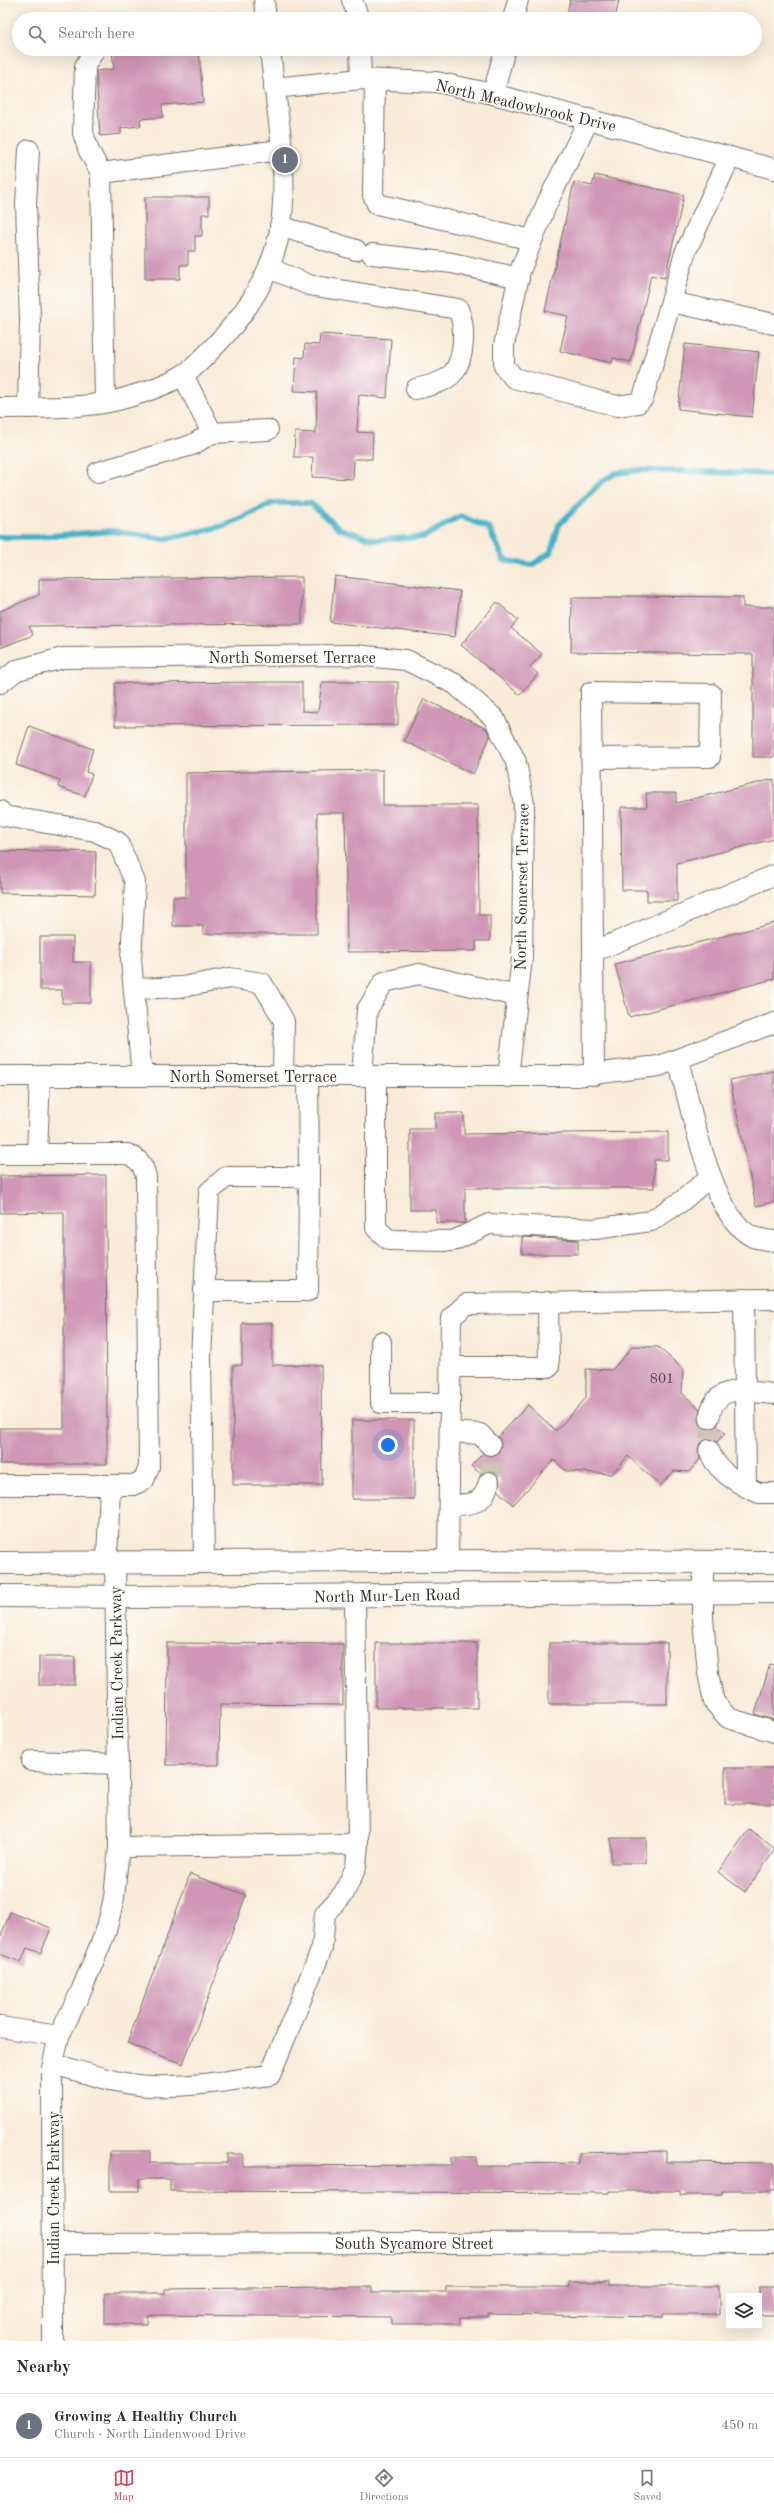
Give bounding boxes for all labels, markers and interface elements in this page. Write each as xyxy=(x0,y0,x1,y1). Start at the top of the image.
search box xyxy=(12,12,762,56)
icon: search xyxy=(26,23,48,45)
text: Search here xyxy=(58,27,135,42)
street label: North Meadowbrook Drive xyxy=(434,78,617,136)
pin: 1 xyxy=(272,145,298,175)
street label: North Somerset Terrace xyxy=(208,651,376,667)
street label: North Somerset Terrace xyxy=(514,803,532,971)
street label: North Somerset Terrace xyxy=(169,1070,337,1086)
house number: 801 xyxy=(650,1372,674,1386)
your location xyxy=(378,1435,398,1455)
street label: Indian Creek Parkway xyxy=(109,1585,127,1740)
street label: North Mur-Len Road xyxy=(313,1588,461,1606)
street label: Indian Creek Parkway xyxy=(47,2110,63,2265)
street label: South Sycamore Street xyxy=(334,2237,494,2253)
map controls xyxy=(726,2293,762,2329)
button: layers xyxy=(726,2293,762,2329)
text: Nearby xyxy=(16,2359,71,2376)
text: Growing A Healthy Church xyxy=(54,2410,237,2425)
text: 1 xyxy=(25,2419,33,2432)
text: 450 m xyxy=(721,2419,758,2432)
text: Church · North Lindenwood Drive xyxy=(54,2428,246,2441)
tab: Map xyxy=(113,2467,135,2505)
tab: Directions xyxy=(360,2467,408,2505)
tab: Saved xyxy=(633,2467,661,2505)

